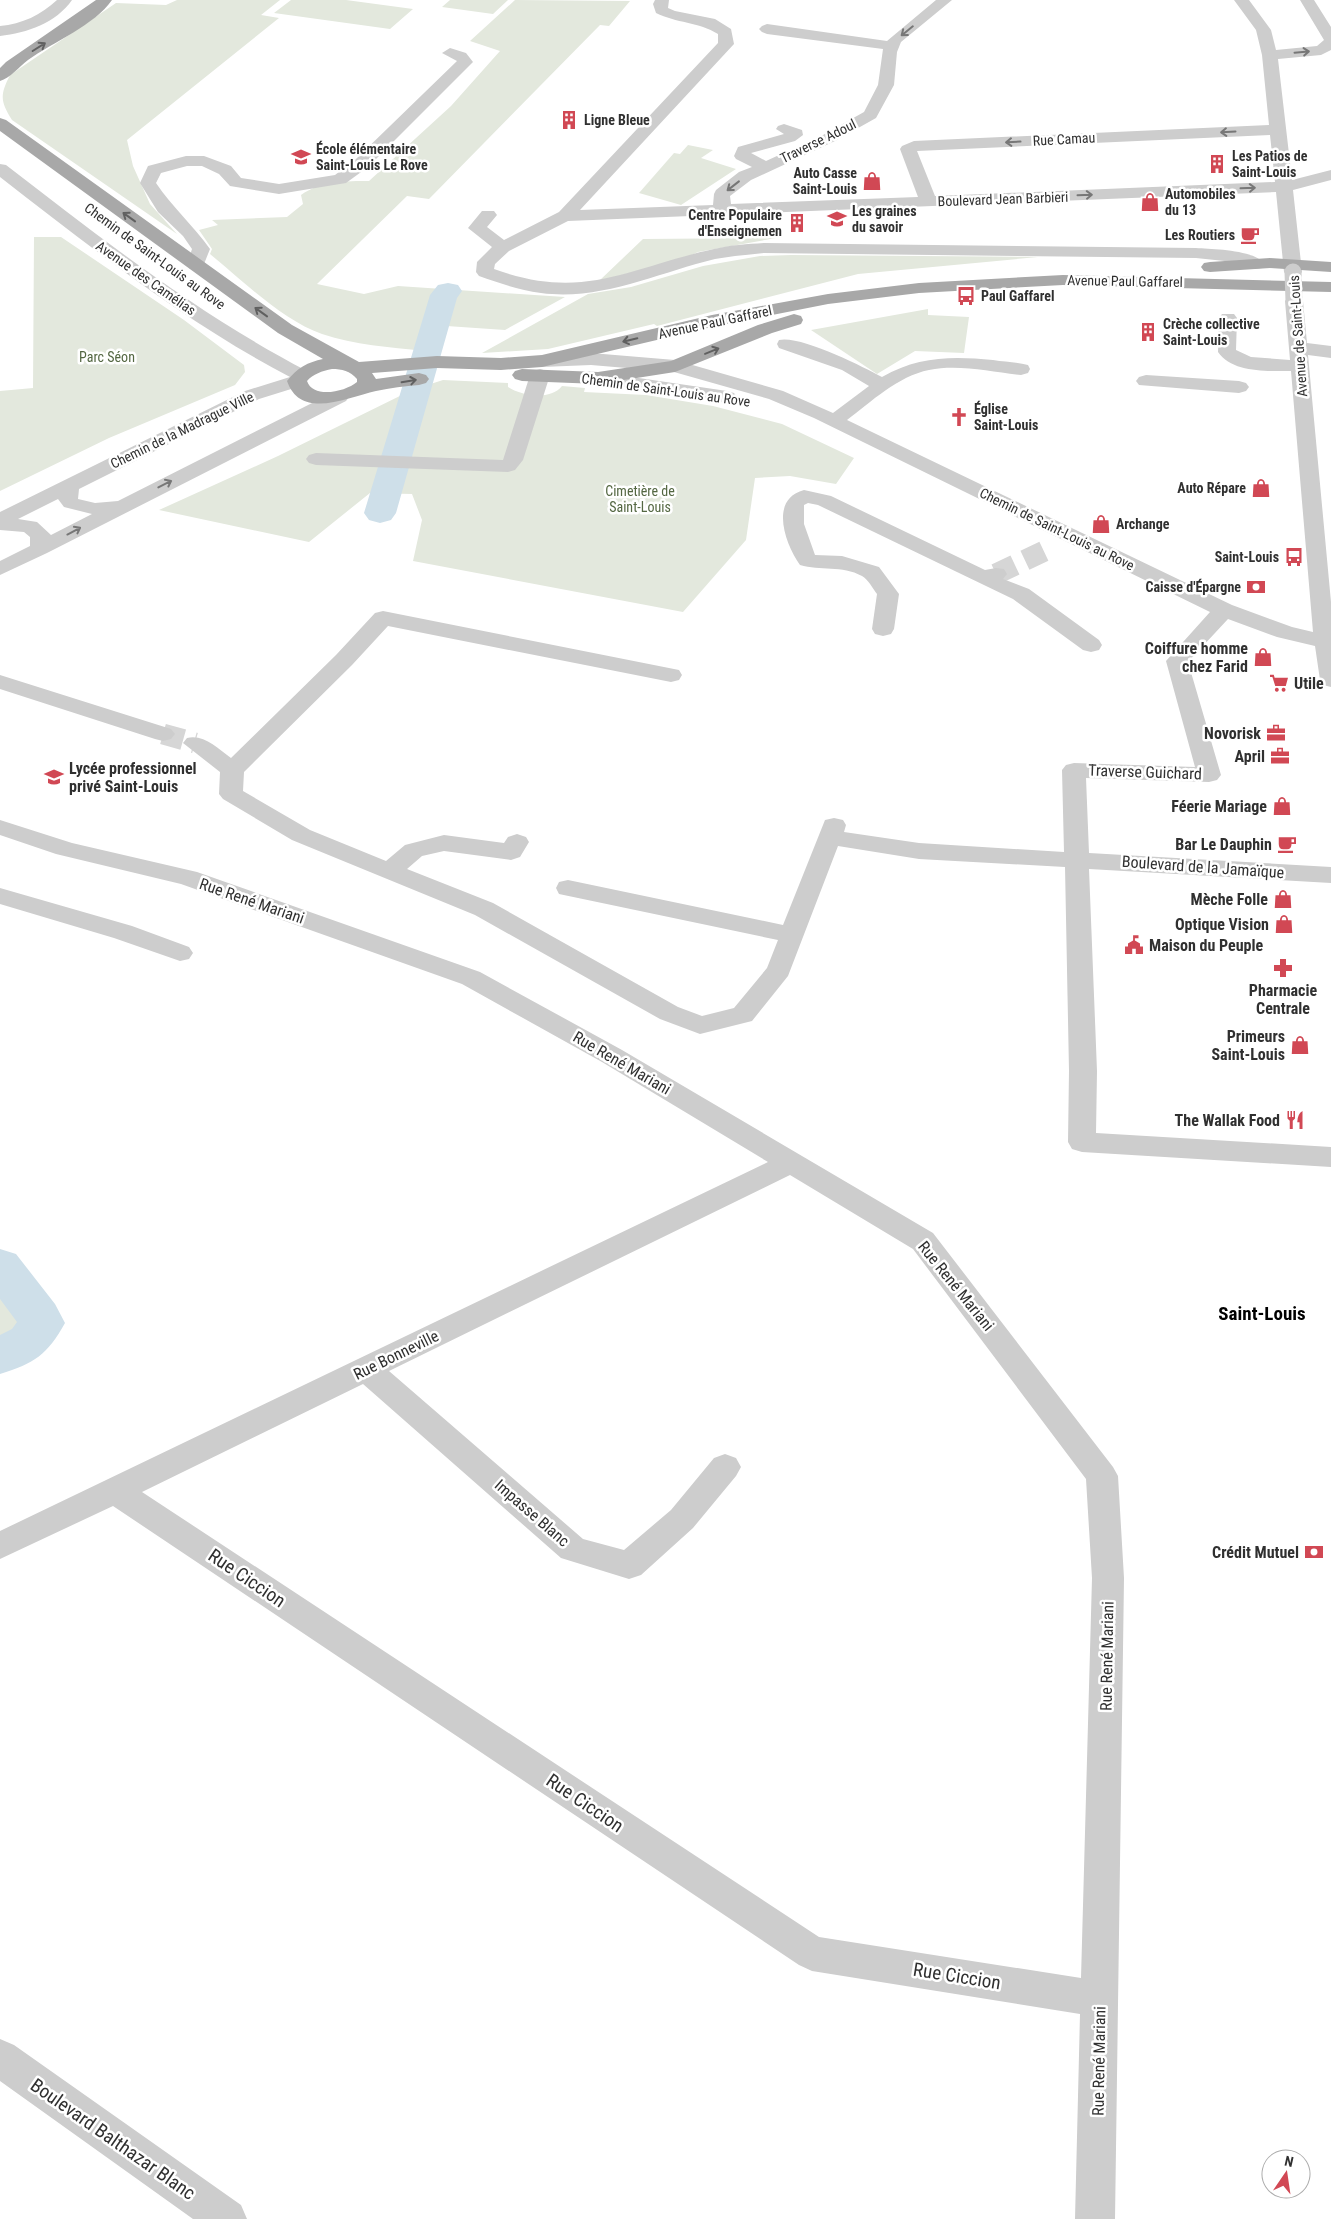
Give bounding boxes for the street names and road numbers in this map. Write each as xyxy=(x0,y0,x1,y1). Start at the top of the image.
street label: Traverse Adoul xyxy=(778,116,858,166)
street label: Rue Camau xyxy=(1032,129,1096,149)
street label: Boulevard Jean Barbieri xyxy=(937,189,1069,209)
street label: Chemin de Saint-Louis au Rove xyxy=(81,200,229,313)
street label: Avenue des Camélias xyxy=(93,238,199,318)
street label: Avenue Paul Gaffarel xyxy=(1067,272,1183,290)
street label: Avenue de Saint-Louis xyxy=(1286,275,1310,397)
street label: Avenue Paul Gaffarel xyxy=(657,302,773,342)
street label: Chemin de Saint-Louis au Rove xyxy=(581,370,752,410)
street label: Chemin de la Madrague Ville xyxy=(108,388,257,472)
street label: Chemin de Saint-Louis au Rove xyxy=(977,485,1137,574)
street label: Traverse Guichard xyxy=(1088,761,1202,783)
street label: Boulevard de la Jamaïque xyxy=(1121,852,1285,882)
street label: Rue René Mariani xyxy=(197,874,307,928)
street label: Rue René Mariani xyxy=(570,1027,674,1099)
street label: Rue René Mariani xyxy=(914,1237,998,1335)
street label: Rue Bonneville xyxy=(350,1326,442,1384)
street label: Impasse Blanc xyxy=(491,1475,573,1551)
street label: Rue Ciccion xyxy=(204,1544,290,1612)
street label: Rue René Mariani xyxy=(1097,1601,1117,1711)
street label: Rue Ciccion xyxy=(542,1769,628,1837)
street label: Rue Ciccion xyxy=(912,1958,1002,1994)
street label: Rue René Mariani xyxy=(1089,2006,1109,2116)
street label: Boulevard Balthazar Blanc xyxy=(26,2073,200,2205)

